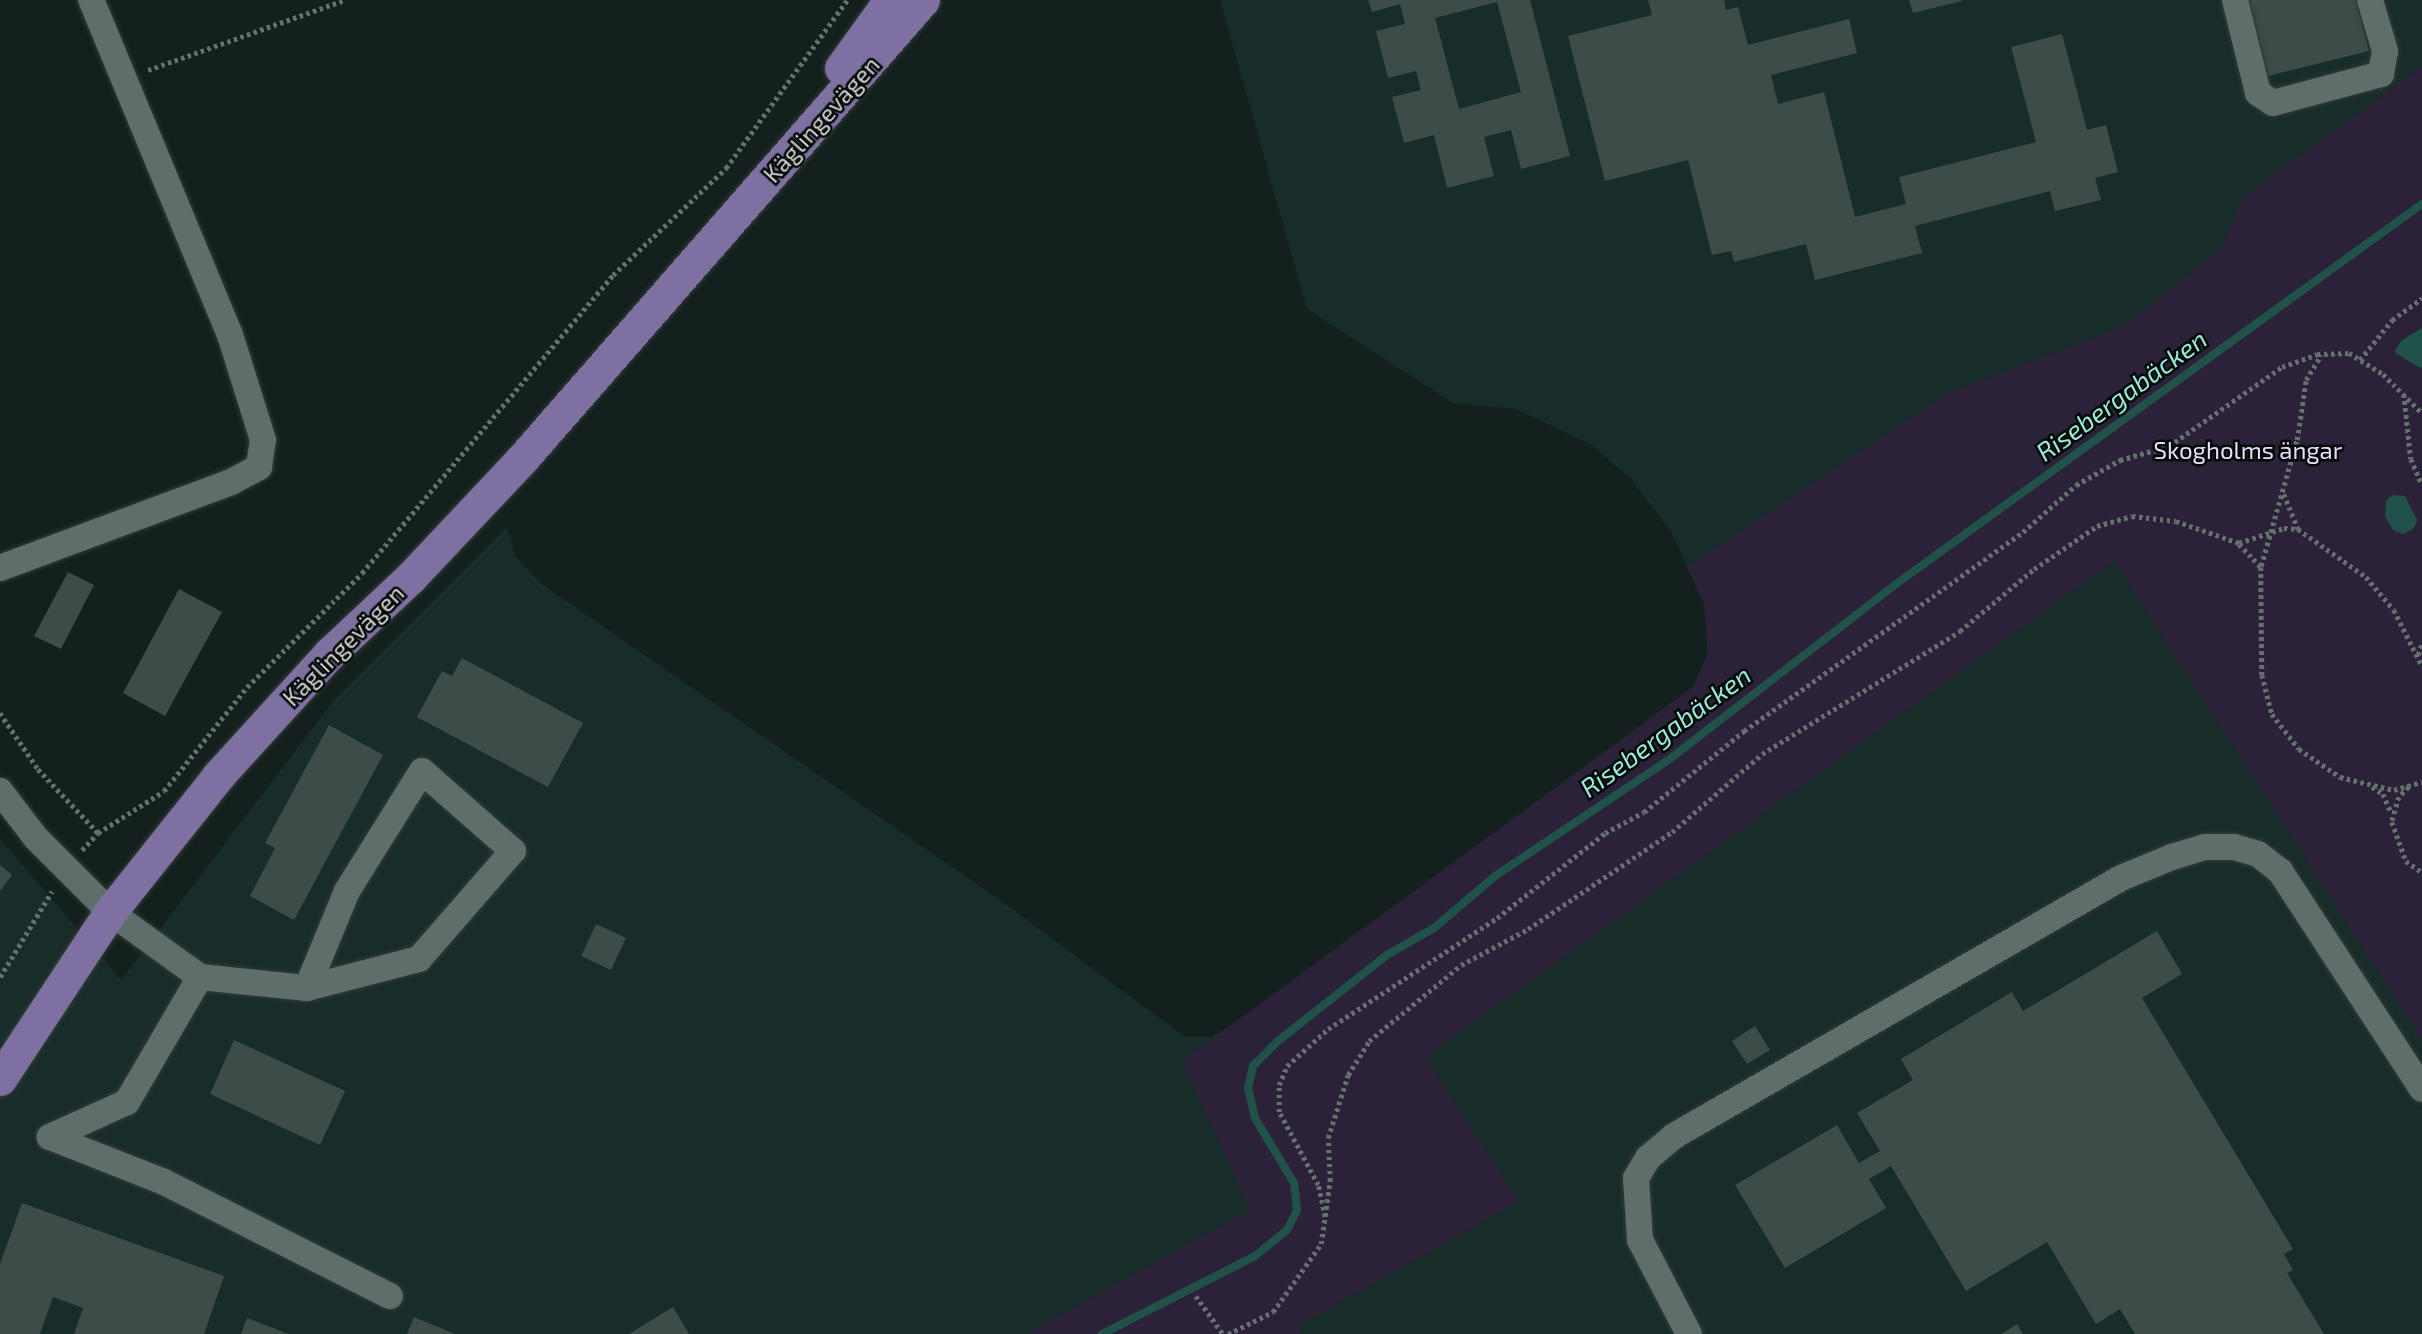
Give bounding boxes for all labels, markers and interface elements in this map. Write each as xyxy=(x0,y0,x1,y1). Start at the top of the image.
street label: Käglingevägen xyxy=(757,50,885,188)
water label: Risebergabäcken xyxy=(2030,323,2212,467)
park label: Skogholms ängar xyxy=(2154,436,2342,464)
street label: Käglingevägen xyxy=(276,578,410,712)
water label: Risebergabäcken xyxy=(1574,659,1756,803)

